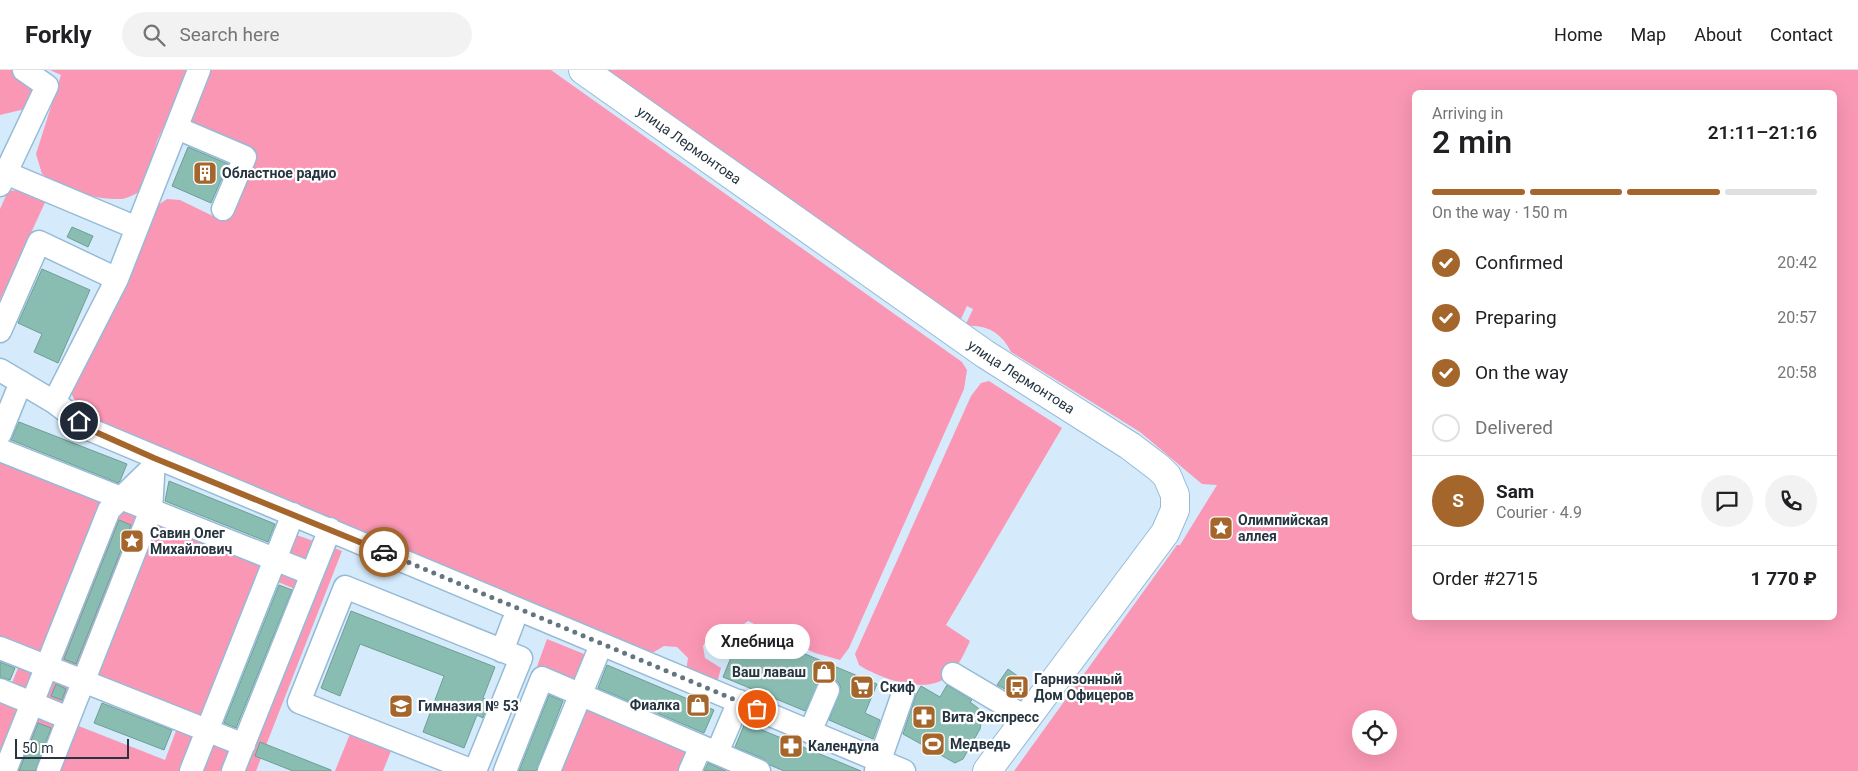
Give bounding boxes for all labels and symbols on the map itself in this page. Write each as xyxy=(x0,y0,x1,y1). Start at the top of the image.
street label: улица Лермонтова xyxy=(634,103,744,187)
building icon: Областное радио xyxy=(192,160,218,186)
place label: Областное радио xyxy=(222,165,336,181)
street label: улица Лермонтова xyxy=(965,336,1078,417)
pin xyxy=(58,400,100,442)
place label: Олимпийская аллея xyxy=(1238,512,1328,544)
place icon: Олимпийская аллея xyxy=(1208,515,1234,541)
place label: Савин Олег Михайлович xyxy=(150,525,232,557)
courier xyxy=(359,527,409,577)
place icon: Савин Олег Михайлович xyxy=(119,528,145,554)
callout: Хлебница xyxy=(704,624,810,659)
shop icon: Ваш лаваш xyxy=(811,659,837,685)
place label: Ваш лаваш xyxy=(732,664,806,680)
place label: Гарнизонный Дом Офицеров xyxy=(1034,671,1134,703)
supermarket icon: Скиф xyxy=(849,674,875,700)
bus stop icon: Гарнизонный Дом Офицеров xyxy=(1004,674,1030,700)
place label: Скиф xyxy=(880,679,915,695)
pin xyxy=(736,688,778,730)
shop icon: Фиалка xyxy=(685,692,711,718)
school or university icon: Гимназия № 53 xyxy=(388,693,414,719)
place label: Фиалка xyxy=(630,697,680,713)
place label: Гимназия № 53 xyxy=(418,698,519,714)
pharmacy icon: Вита Экспресс xyxy=(911,704,937,730)
place label: Вита Экспресс xyxy=(942,709,1039,725)
sports icon: Медведь xyxy=(920,731,946,757)
pharmacy icon: Календула xyxy=(778,733,804,759)
scale bar xyxy=(15,736,129,759)
place label: Медведь xyxy=(950,736,1011,752)
place label: Календула xyxy=(808,738,880,754)

